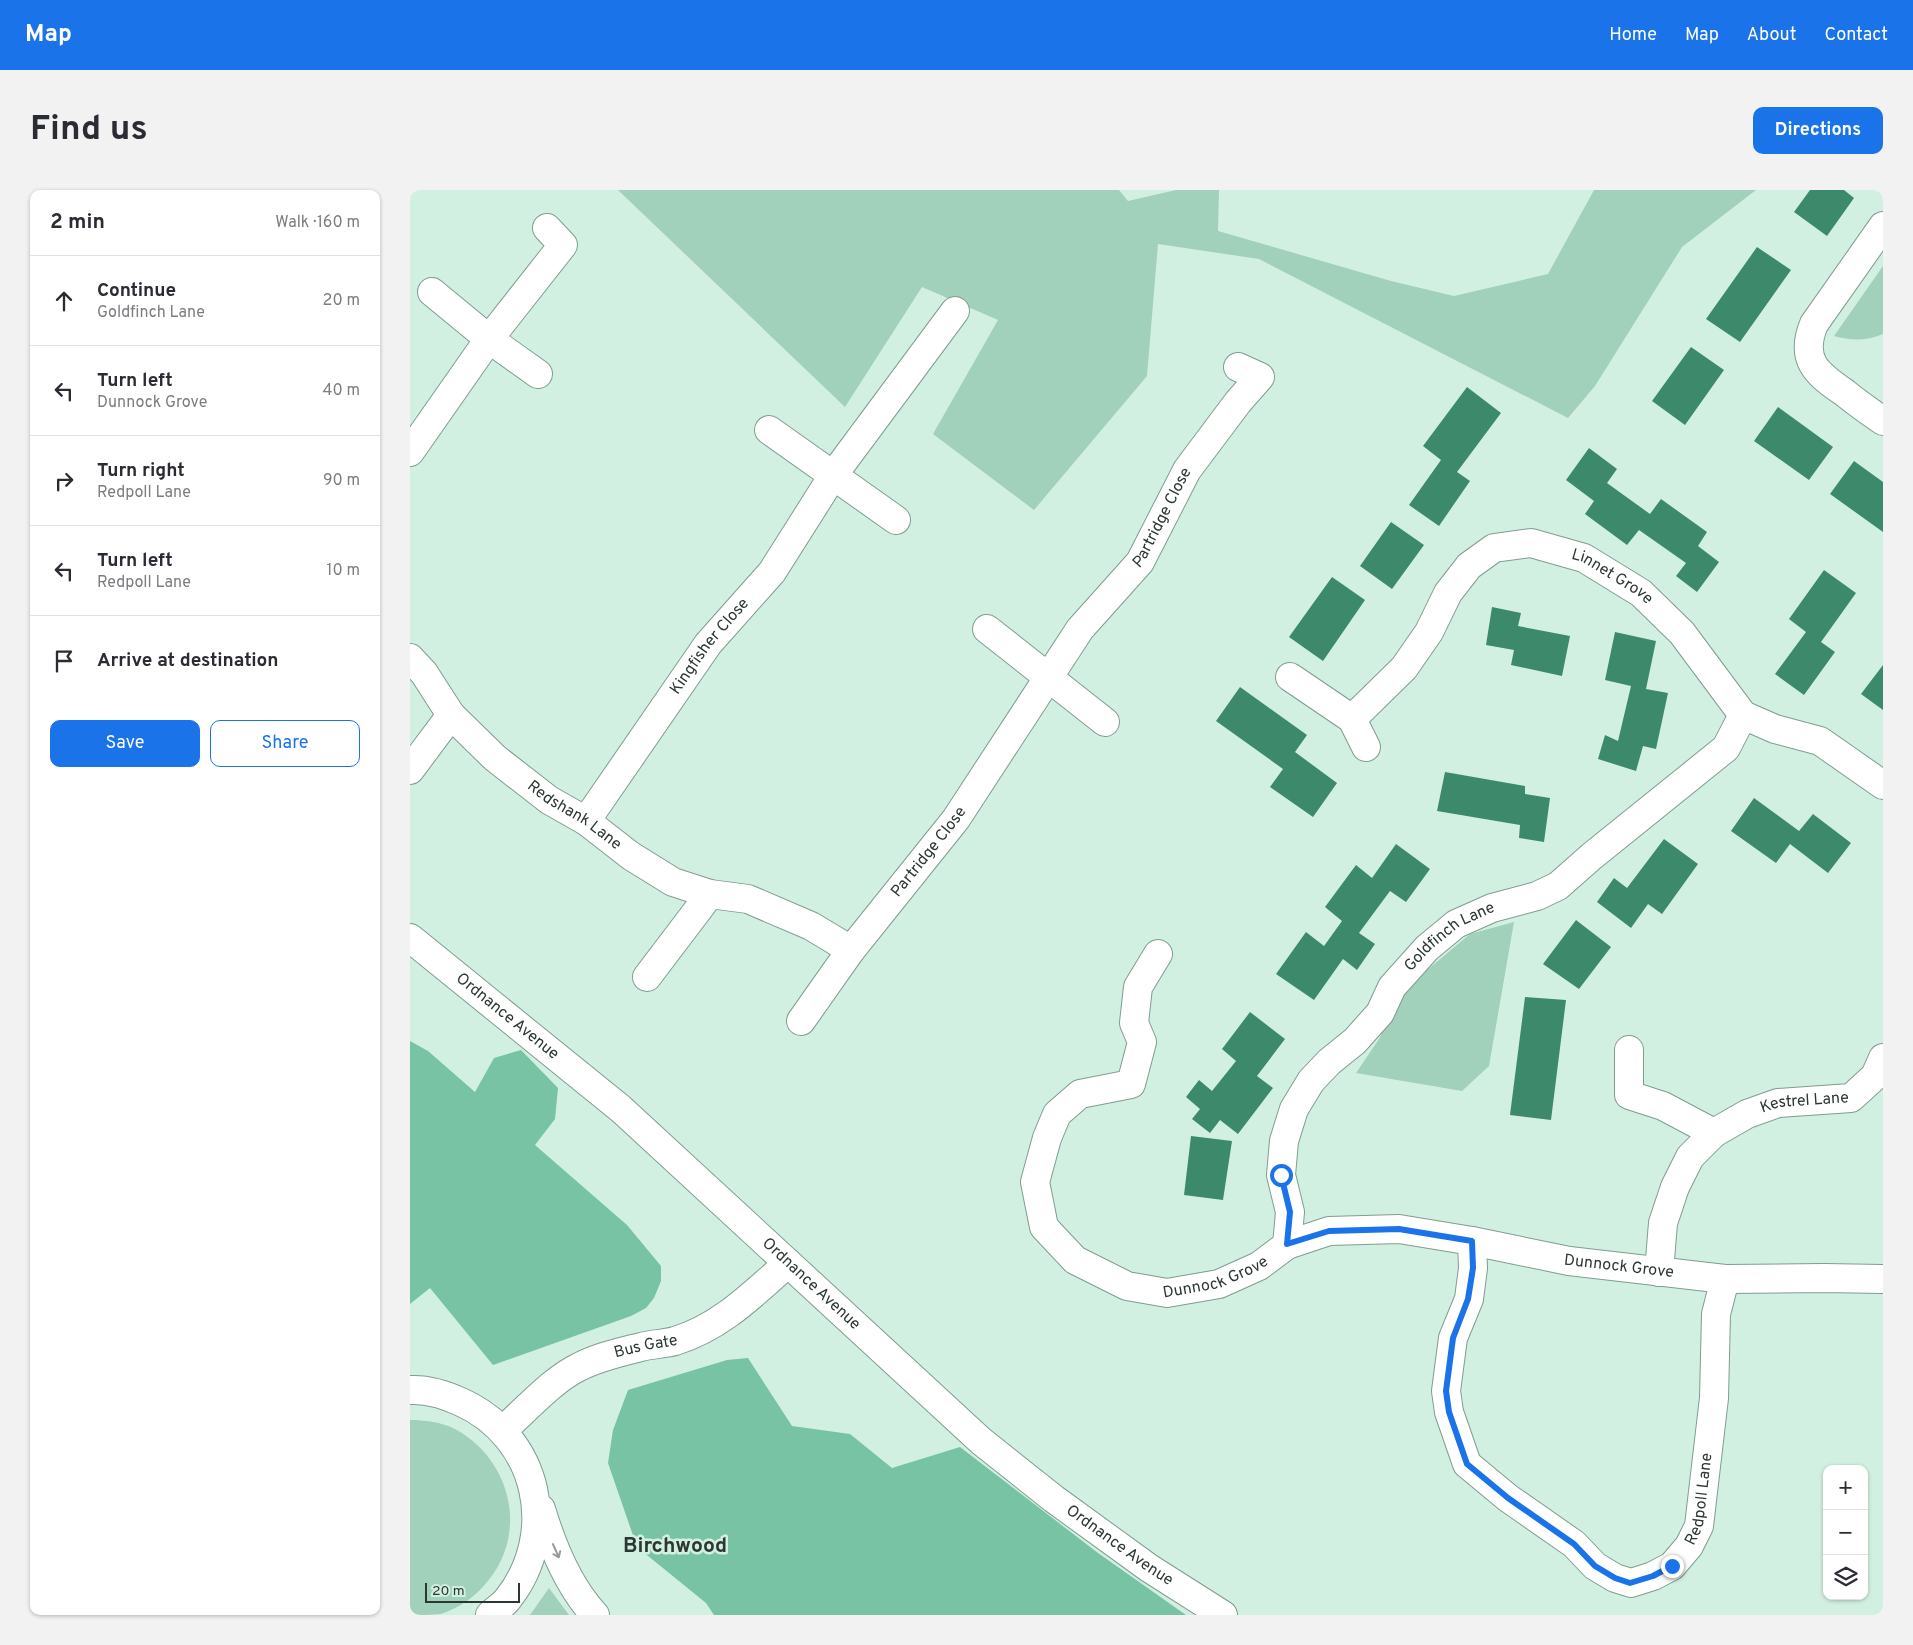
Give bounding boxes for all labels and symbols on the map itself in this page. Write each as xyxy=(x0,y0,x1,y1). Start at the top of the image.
street label: Partridge Close xyxy=(1129,464,1196,573)
street label: Linnet Grove xyxy=(1569,545,1657,609)
street label: Kingfisher Close xyxy=(666,594,754,699)
street label: Redshank Lane xyxy=(523,776,625,855)
street label: Partridge Close xyxy=(887,803,971,902)
street label: Goldfinch Lane xyxy=(1400,898,1498,976)
street label: Ordnance Avenue xyxy=(451,969,563,1064)
street label: Kestrel Lane xyxy=(1758,1088,1850,1119)
route start xyxy=(1270,1164,1293,1187)
street label: Ordnance Avenue xyxy=(758,1234,864,1335)
street label: Dunnock Grove xyxy=(1563,1250,1675,1283)
street label: Dunnock Grove xyxy=(1161,1252,1273,1304)
street label: Bus Gate xyxy=(612,1331,680,1363)
street label: Redpoll Lane xyxy=(1681,1452,1717,1549)
street label: Ordnance Avenue xyxy=(1062,1501,1177,1591)
district label: Birchwood xyxy=(623,1533,727,1560)
one-way arrow xyxy=(552,1543,562,1558)
route end xyxy=(1661,1555,1684,1578)
scale bar xyxy=(425,1580,520,1603)

